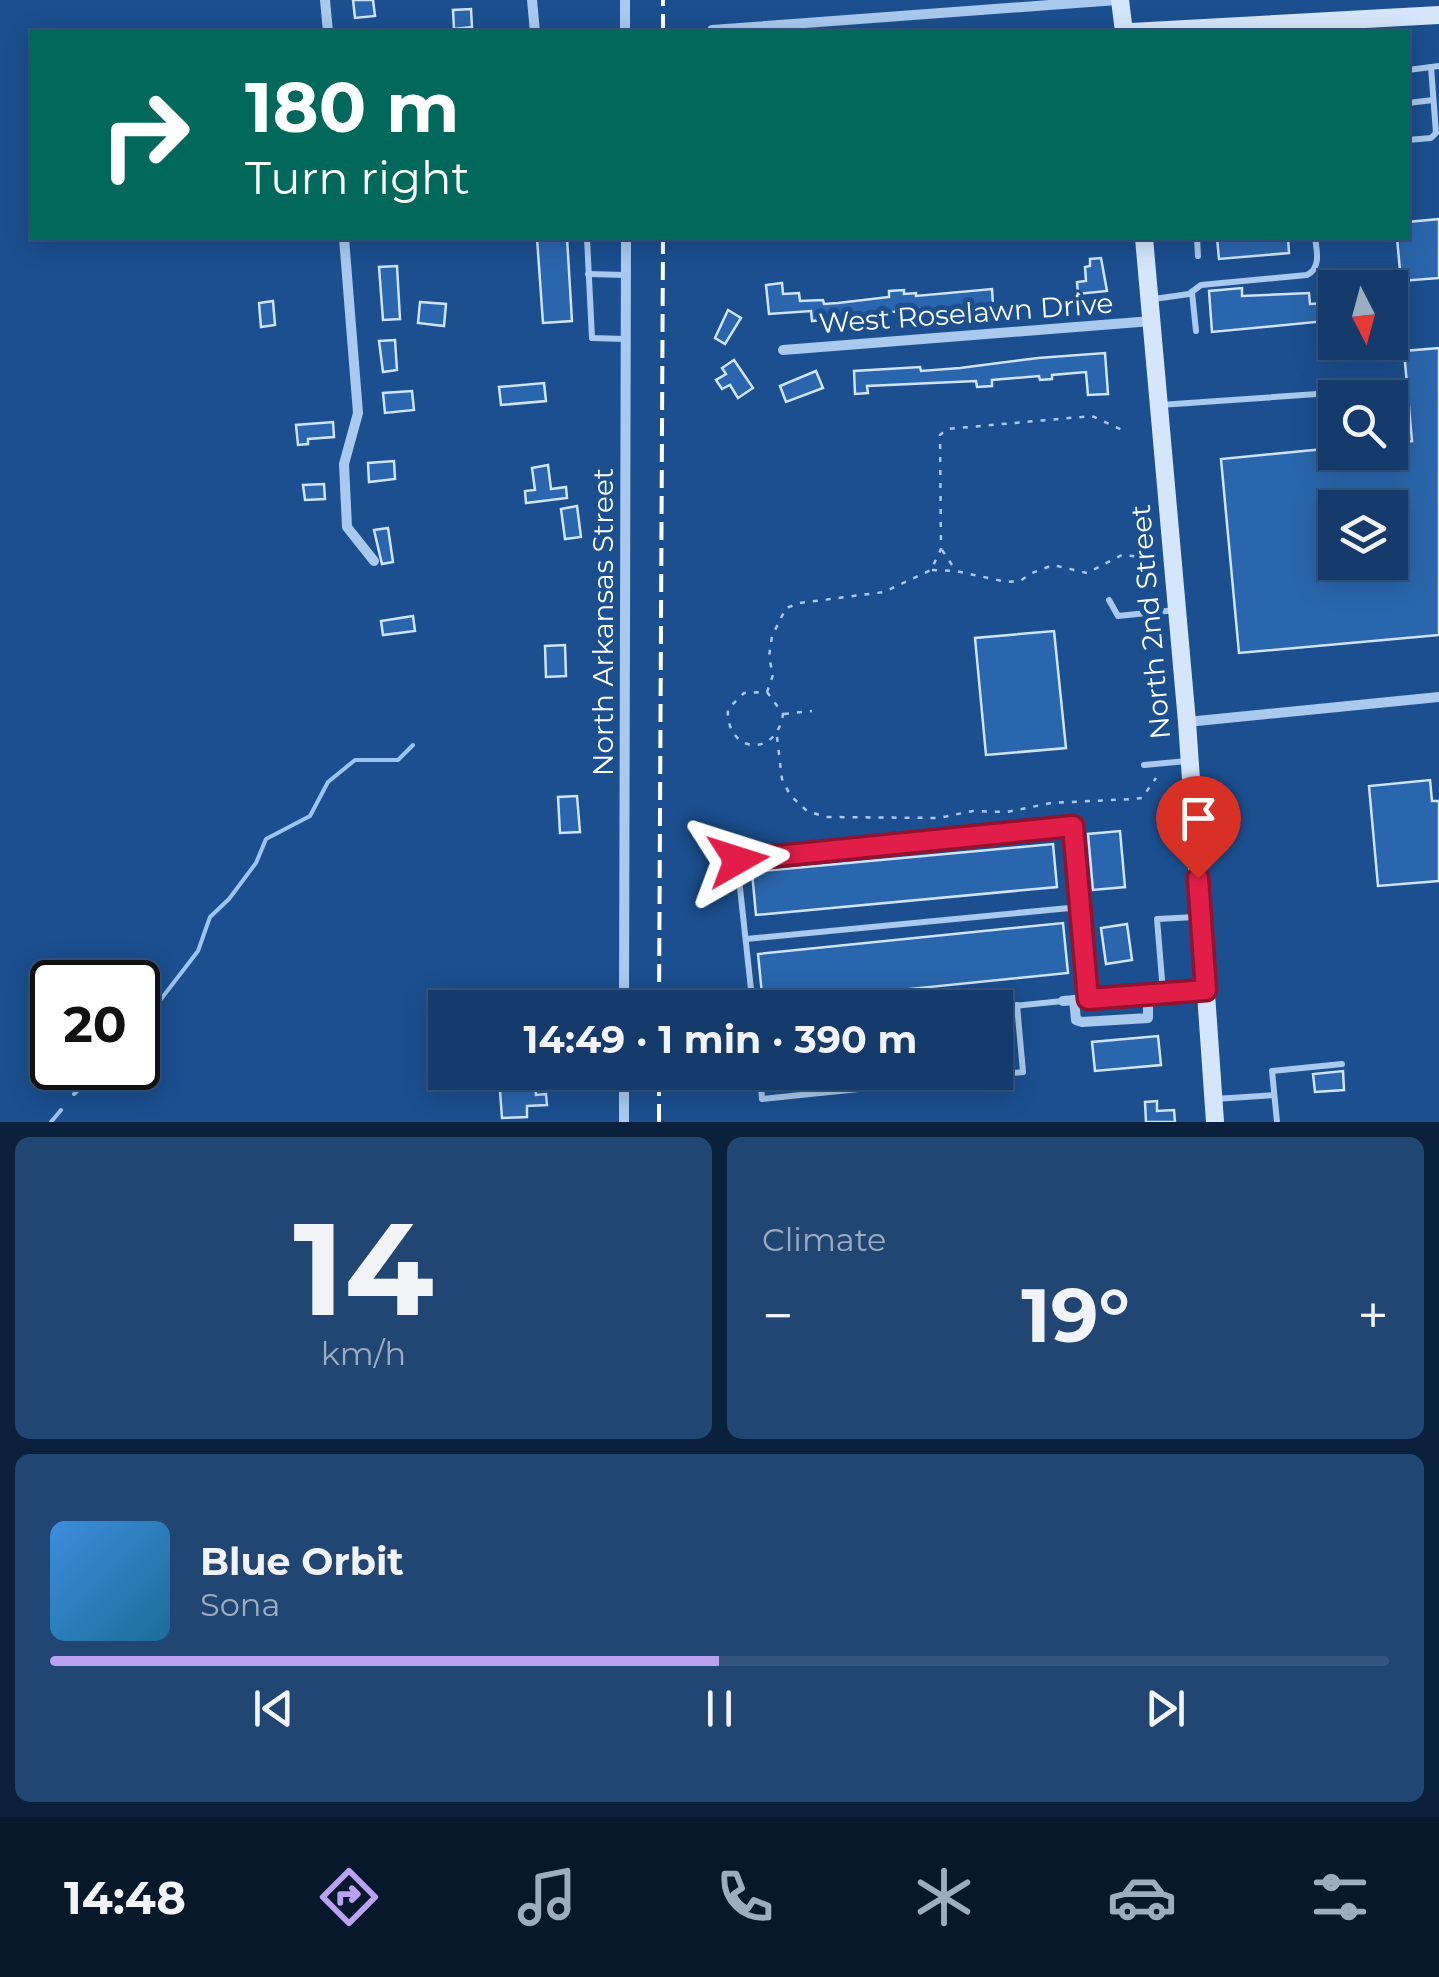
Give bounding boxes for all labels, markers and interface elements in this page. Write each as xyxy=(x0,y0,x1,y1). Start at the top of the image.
text: 180 m xyxy=(245,64,459,150)
icon: right xyxy=(80,70,210,200)
text: Turn right xyxy=(245,150,470,205)
north arrow xyxy=(1318,270,1408,360)
map controls xyxy=(1318,270,1408,580)
street label: West Roselawn Drive xyxy=(818,286,1114,340)
button: search xyxy=(1318,380,1408,470)
street label: North Arkansas Street xyxy=(586,468,620,776)
button: layers xyxy=(1318,490,1408,580)
street label: North 2nd Street xyxy=(1123,503,1177,741)
pin xyxy=(1156,776,1241,879)
icon: arrive xyxy=(1171,791,1226,846)
position arrow xyxy=(686,808,790,912)
speed limit sign: 20 xyxy=(30,960,160,1090)
text: 14:49 · 1 min · 390 m xyxy=(524,1016,917,1063)
text: 14 xyxy=(293,1189,434,1348)
text: Climate xyxy=(762,1220,886,1259)
text: 19° xyxy=(1021,1269,1130,1361)
text: − xyxy=(762,1282,794,1349)
text: + xyxy=(1357,1282,1389,1349)
text: km/h xyxy=(321,1334,406,1373)
text: Blue Orbit xyxy=(200,1538,404,1585)
text: Sona xyxy=(200,1585,280,1624)
icon: previous xyxy=(246,1681,301,1736)
icon: pause xyxy=(692,1681,747,1736)
icon: next xyxy=(1138,1681,1193,1736)
icon: directions xyxy=(314,1862,384,1932)
icon: music xyxy=(512,1862,582,1932)
icon: phone xyxy=(710,1862,780,1932)
icon: climate xyxy=(909,1862,979,1932)
icon: car xyxy=(1107,1862,1177,1932)
icon: filters xyxy=(1305,1862,1375,1932)
text: 14:48 xyxy=(64,1870,186,1925)

